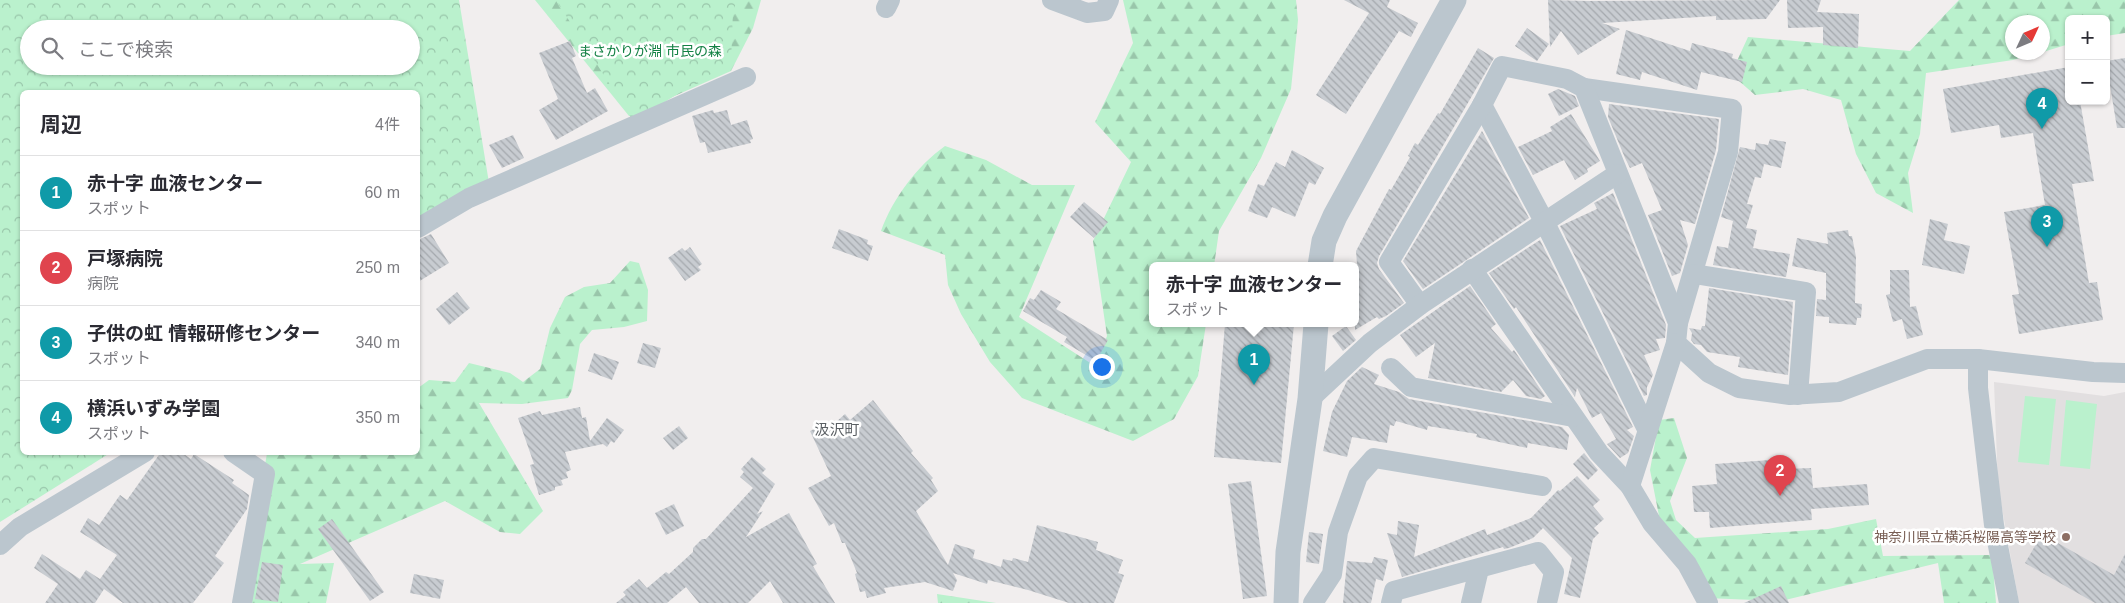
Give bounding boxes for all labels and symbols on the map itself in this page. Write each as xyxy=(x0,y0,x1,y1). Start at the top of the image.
north arrow xyxy=(2005,15,2050,60)
park label: まさかりが淵 市民の森 xyxy=(578,43,722,59)
pin: 4 xyxy=(2026,88,2058,129)
pin: 3 xyxy=(2031,206,2063,247)
pin: 1 xyxy=(1238,344,1270,385)
your location xyxy=(1089,354,1115,380)
district label: 汲沢町 xyxy=(814,421,860,438)
pin: 2 xyxy=(1764,455,1796,496)
place label: 神奈川県立横浜桜陽高等学校 xyxy=(1874,529,2056,545)
marker: 神奈川県立横浜桜陽高等学校 xyxy=(2060,531,2072,543)

